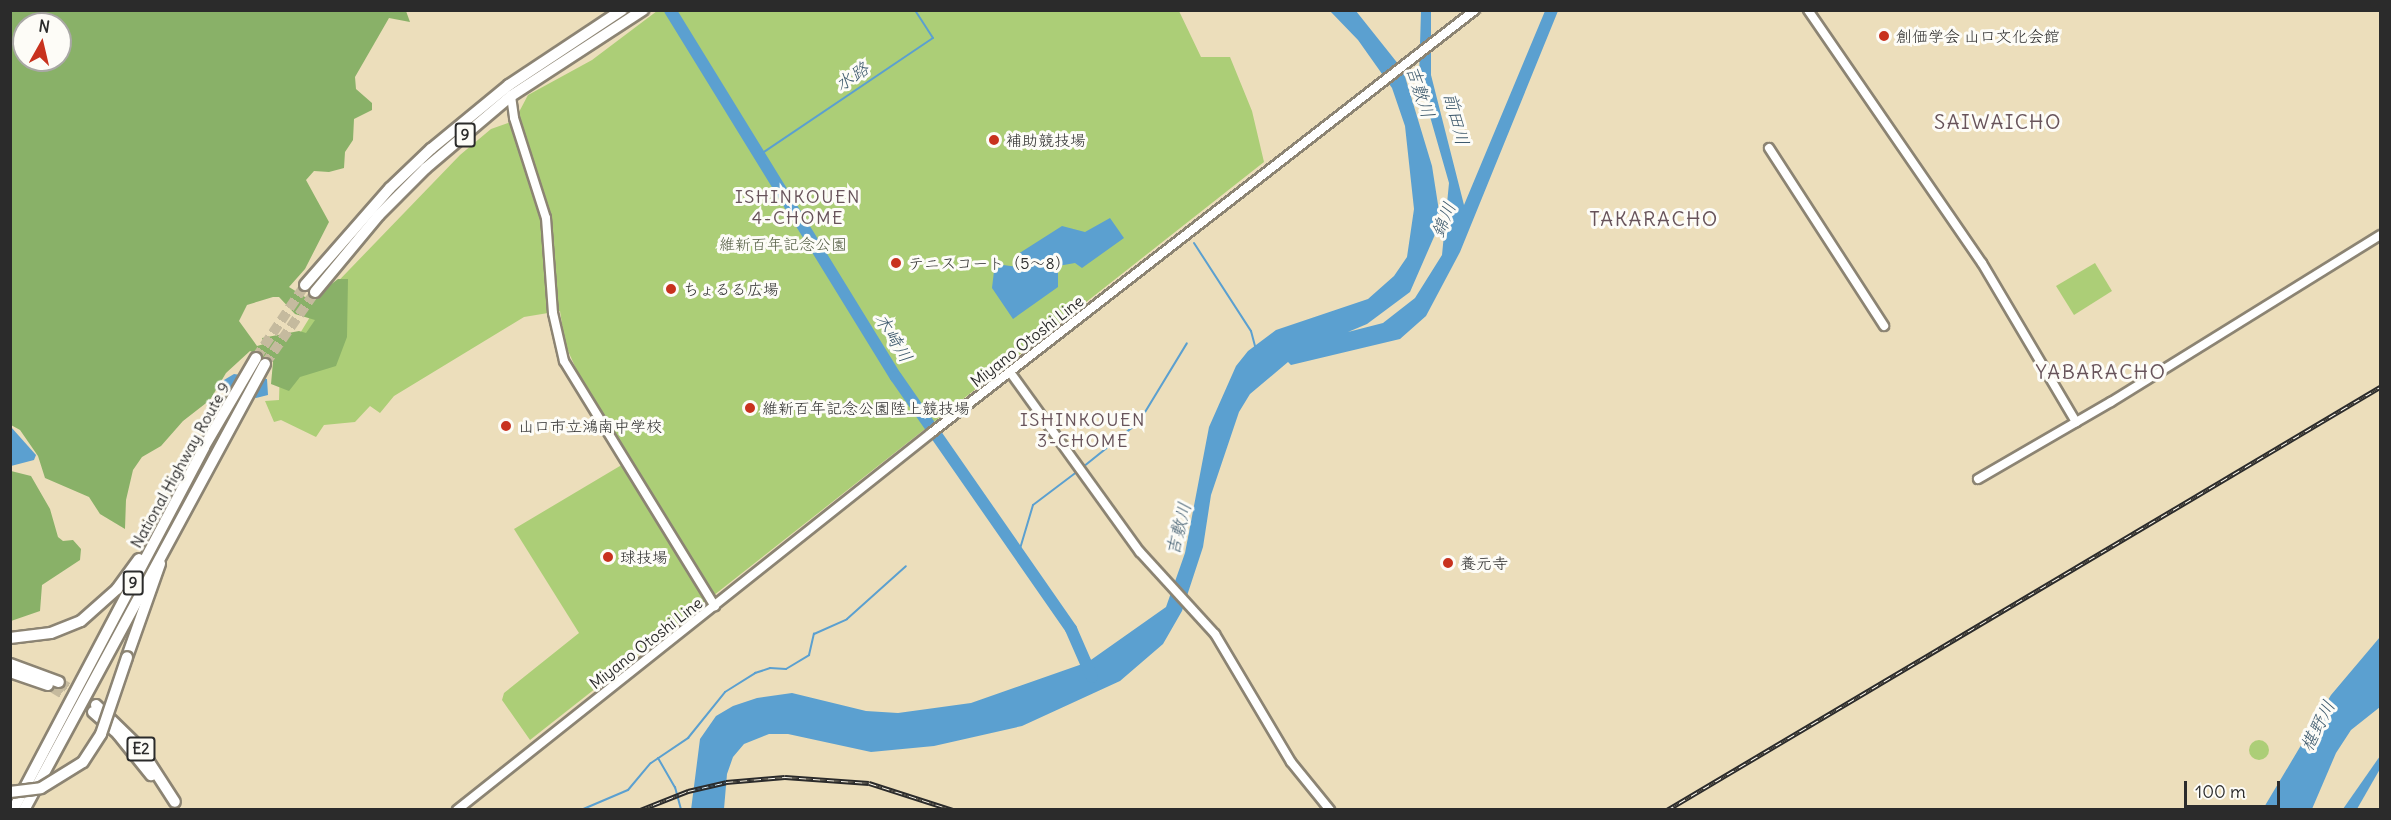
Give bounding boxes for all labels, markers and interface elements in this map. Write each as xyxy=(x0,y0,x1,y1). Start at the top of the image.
north arrow xyxy=(12,12,72,72)
text: N xyxy=(37,15,51,37)
place label: 創価学会 山口文化会館 xyxy=(1896,26,2060,46)
marker: 創価学会 山口文化会館 xyxy=(1877,29,1891,43)
water label: 水路 xyxy=(831,58,873,96)
water label: 吉敷川 xyxy=(1401,63,1439,121)
water label: 前田川 xyxy=(1439,90,1473,148)
district label: SAIWAICHO xyxy=(1934,109,2062,133)
road number: 9 xyxy=(454,123,476,147)
place label: 補助競技場 xyxy=(1006,130,1086,150)
marker: 補助競技場 xyxy=(987,133,1001,147)
district label: ISHINKOUEN 4-CHOME xyxy=(735,187,861,230)
water label: 錦川 xyxy=(1427,199,1461,241)
district label: TAKARACHO xyxy=(1589,206,1719,230)
park label: 維新百年記念公園 xyxy=(719,234,847,254)
place label: テニスコート（5～8） xyxy=(908,253,1070,273)
marker: テニスコート（5～8） xyxy=(889,256,903,270)
place label: ちょるる広場 xyxy=(683,279,779,299)
marker: ちょるる広場 xyxy=(664,282,678,296)
street label: Miyano Otoshi Line xyxy=(967,291,1087,391)
water label: 木崎川 xyxy=(870,309,916,367)
district label: YABARACHO xyxy=(2036,359,2166,383)
street label: National Highway Route 9 xyxy=(126,379,234,551)
place label: 維新百年記念公園陸上競技場 xyxy=(762,398,970,418)
marker: 維新百年記念公園陸上競技場 xyxy=(743,401,757,415)
district label: ISHINKOUEN 3-CHOME xyxy=(1020,410,1146,452)
place label: 山口市立鴻南中学校 xyxy=(518,416,662,436)
marker: 山口市立鴻南中学校 xyxy=(499,419,513,433)
water label: 吉敷川 xyxy=(1162,500,1196,558)
place label: 球技場 xyxy=(620,547,668,567)
marker: 球技場 xyxy=(601,550,615,564)
place label: 養元寺 xyxy=(1460,553,1508,573)
marker: 養元寺 xyxy=(1441,556,1455,570)
road number: 9 xyxy=(122,571,144,595)
street label: Miyano Otoshi Line xyxy=(586,593,706,693)
water label: 椹野川 xyxy=(2296,697,2340,755)
road number: E2 xyxy=(126,737,156,761)
scale bar xyxy=(2187,769,2283,807)
text: 100 m xyxy=(2195,780,2246,803)

